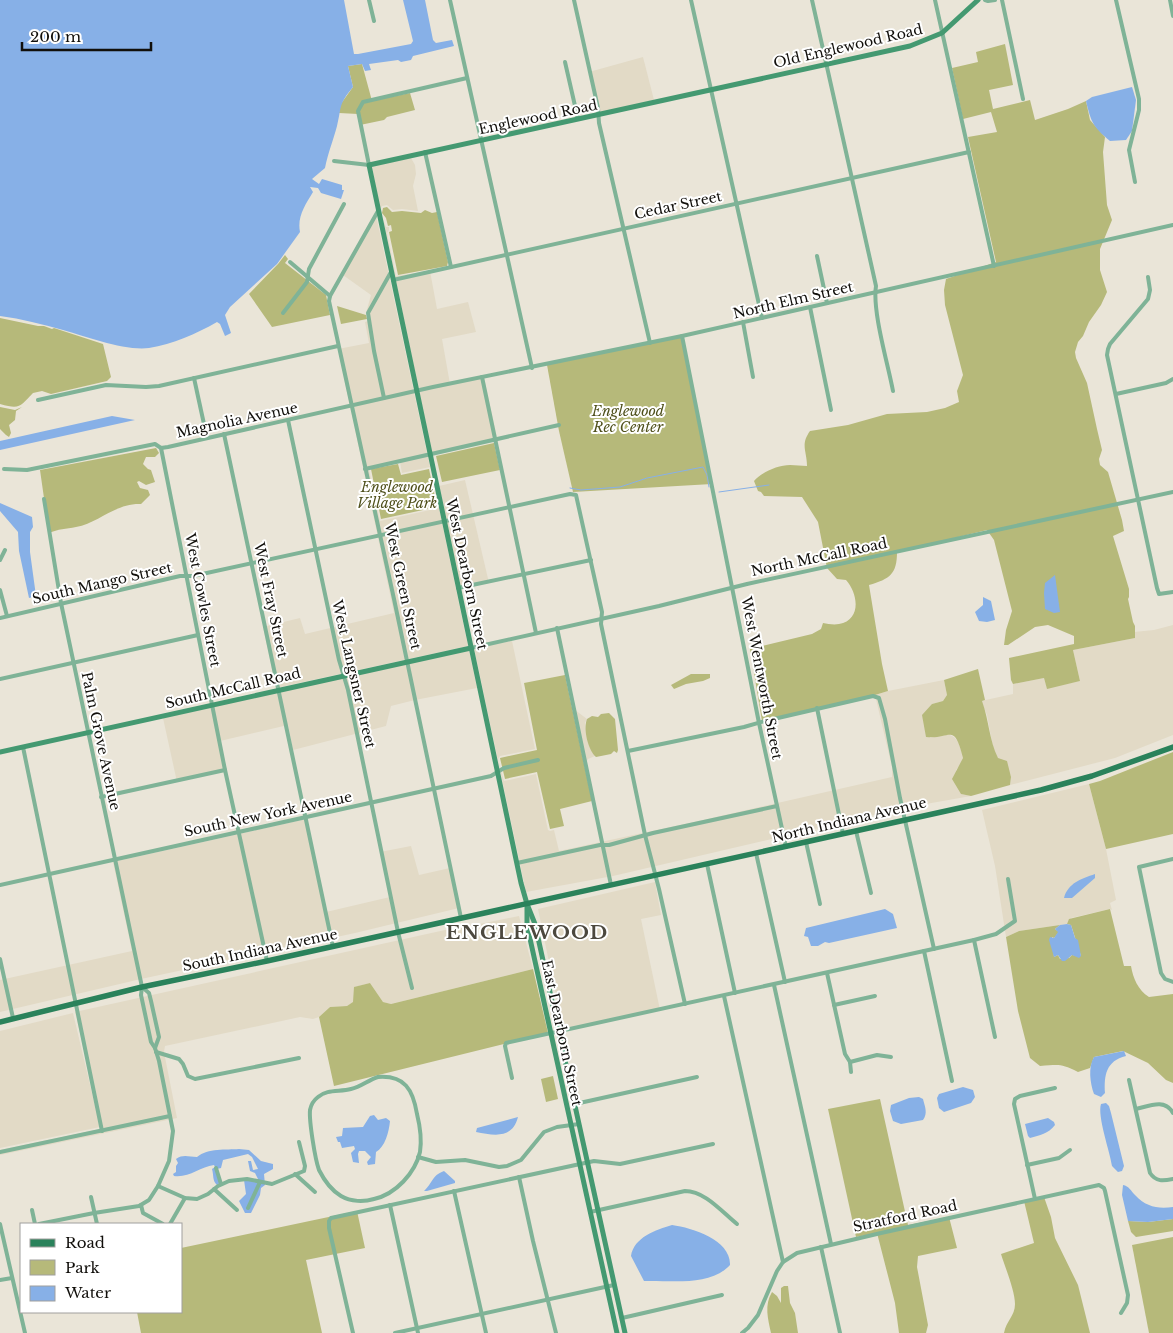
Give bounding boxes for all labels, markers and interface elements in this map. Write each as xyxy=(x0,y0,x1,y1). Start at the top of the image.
scale bar xyxy=(22,20,151,52)
street label: Old Englewood Road xyxy=(772,20,925,72)
text: 200 m xyxy=(30,27,81,46)
street label: Englewood Road xyxy=(477,95,600,138)
street label: Cedar Street xyxy=(633,187,724,223)
street label: North Elm Street xyxy=(731,277,856,323)
street label: Magnolia Avenue xyxy=(175,398,299,442)
park label: Englewood Rec Center xyxy=(591,402,665,436)
park label: Englewood Village Park xyxy=(357,478,437,512)
street label: West Dearborn Street xyxy=(442,496,492,652)
street label: West Green Street xyxy=(381,520,425,652)
street label: West Cowles Street xyxy=(181,531,225,669)
street label: North McCall Road xyxy=(749,534,889,580)
street label: West Fray Street xyxy=(250,540,292,660)
street label: South Mango Street xyxy=(30,558,174,608)
street label: West Wentworth Street xyxy=(737,594,787,762)
street label: West Langsner Street xyxy=(328,597,380,751)
street label: South McCall Road xyxy=(164,664,303,712)
street label: Palm Grove Avenue xyxy=(77,670,125,812)
street label: South New York Avenue xyxy=(182,787,354,841)
street label: North Indiana Avenue xyxy=(770,793,928,847)
district label: ENGLEWOOD xyxy=(446,921,608,944)
street label: South Indiana Avenue xyxy=(181,925,339,975)
street label: East Dearborn Street xyxy=(538,958,586,1109)
street label: Stratford Road xyxy=(851,1196,959,1236)
legend xyxy=(20,1223,182,1313)
text: Road xyxy=(65,1233,105,1252)
text: Park xyxy=(65,1258,101,1277)
text: Water xyxy=(64,1283,112,1302)

